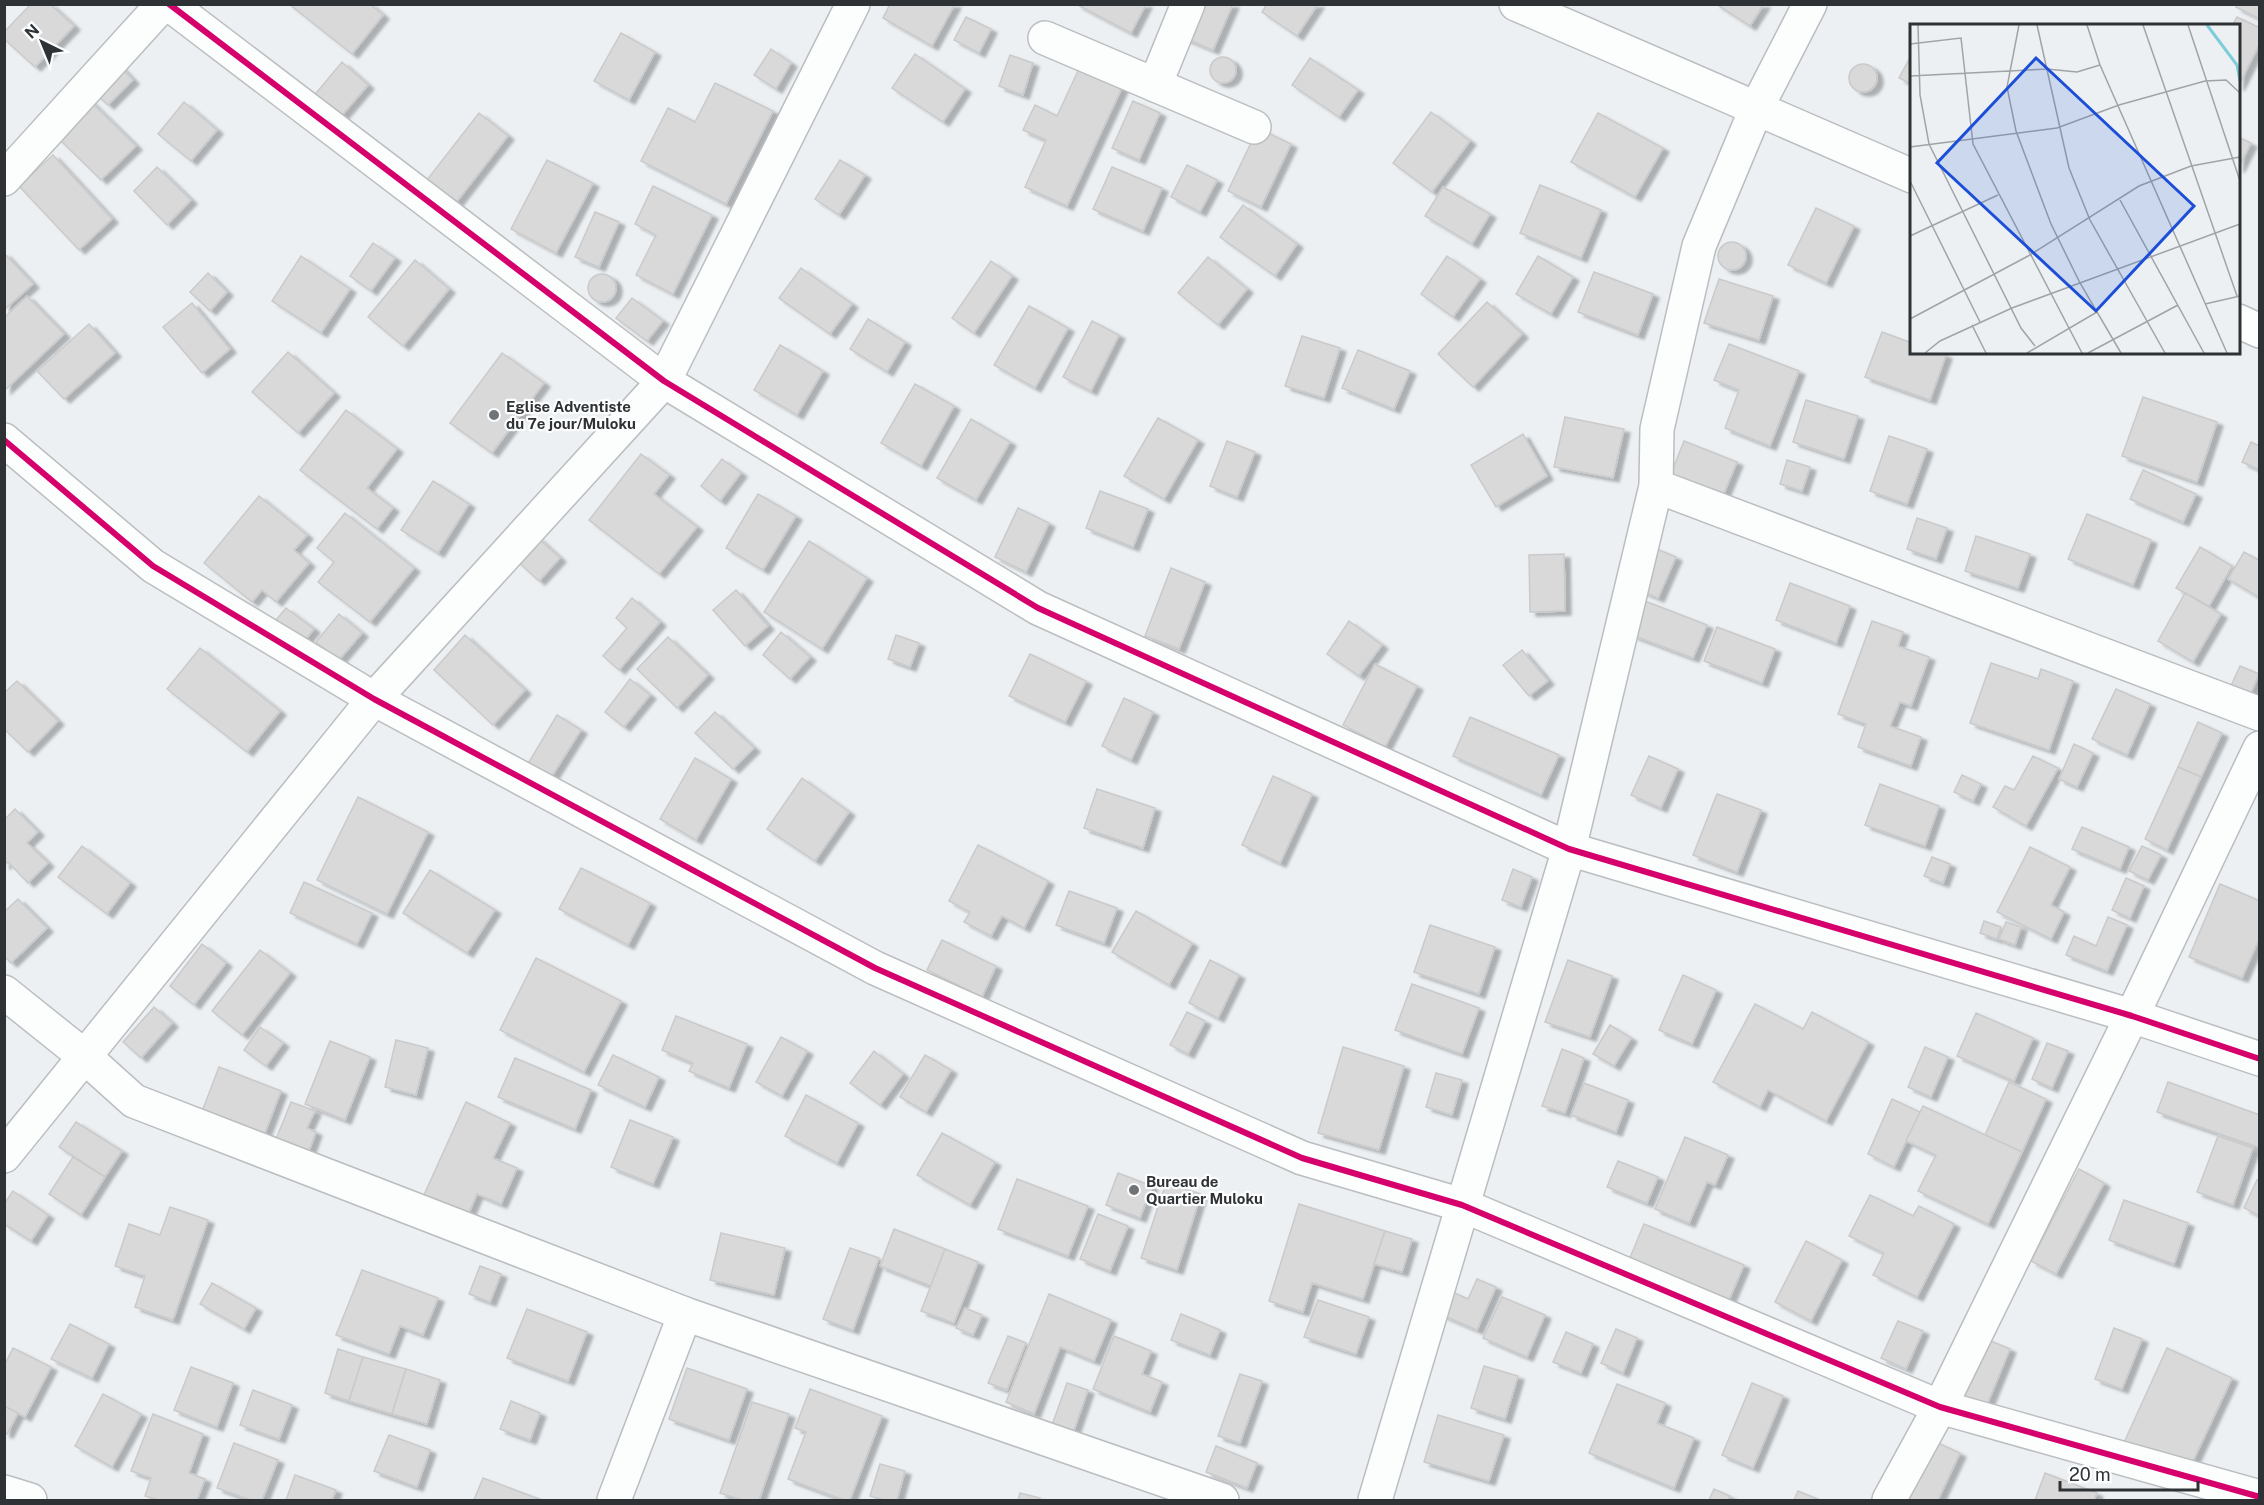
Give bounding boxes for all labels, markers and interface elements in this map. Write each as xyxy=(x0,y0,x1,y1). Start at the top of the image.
north arrow xyxy=(12,12,72,72)
text: N xyxy=(21,20,43,43)
inset map xyxy=(1910,24,2240,354)
place label: Eglise Adventiste du 7e jour/Muloku xyxy=(506,398,636,432)
marker: Eglise Adventiste du 7e jour/Muloku xyxy=(487,408,501,422)
place label: Bureau de Quartier Muloku xyxy=(1146,1173,1263,1207)
marker: Bureau de Quartier Muloku xyxy=(1127,1183,1141,1197)
scale bar xyxy=(2060,1454,2198,1492)
text: 20 m xyxy=(2069,1464,2111,1485)

